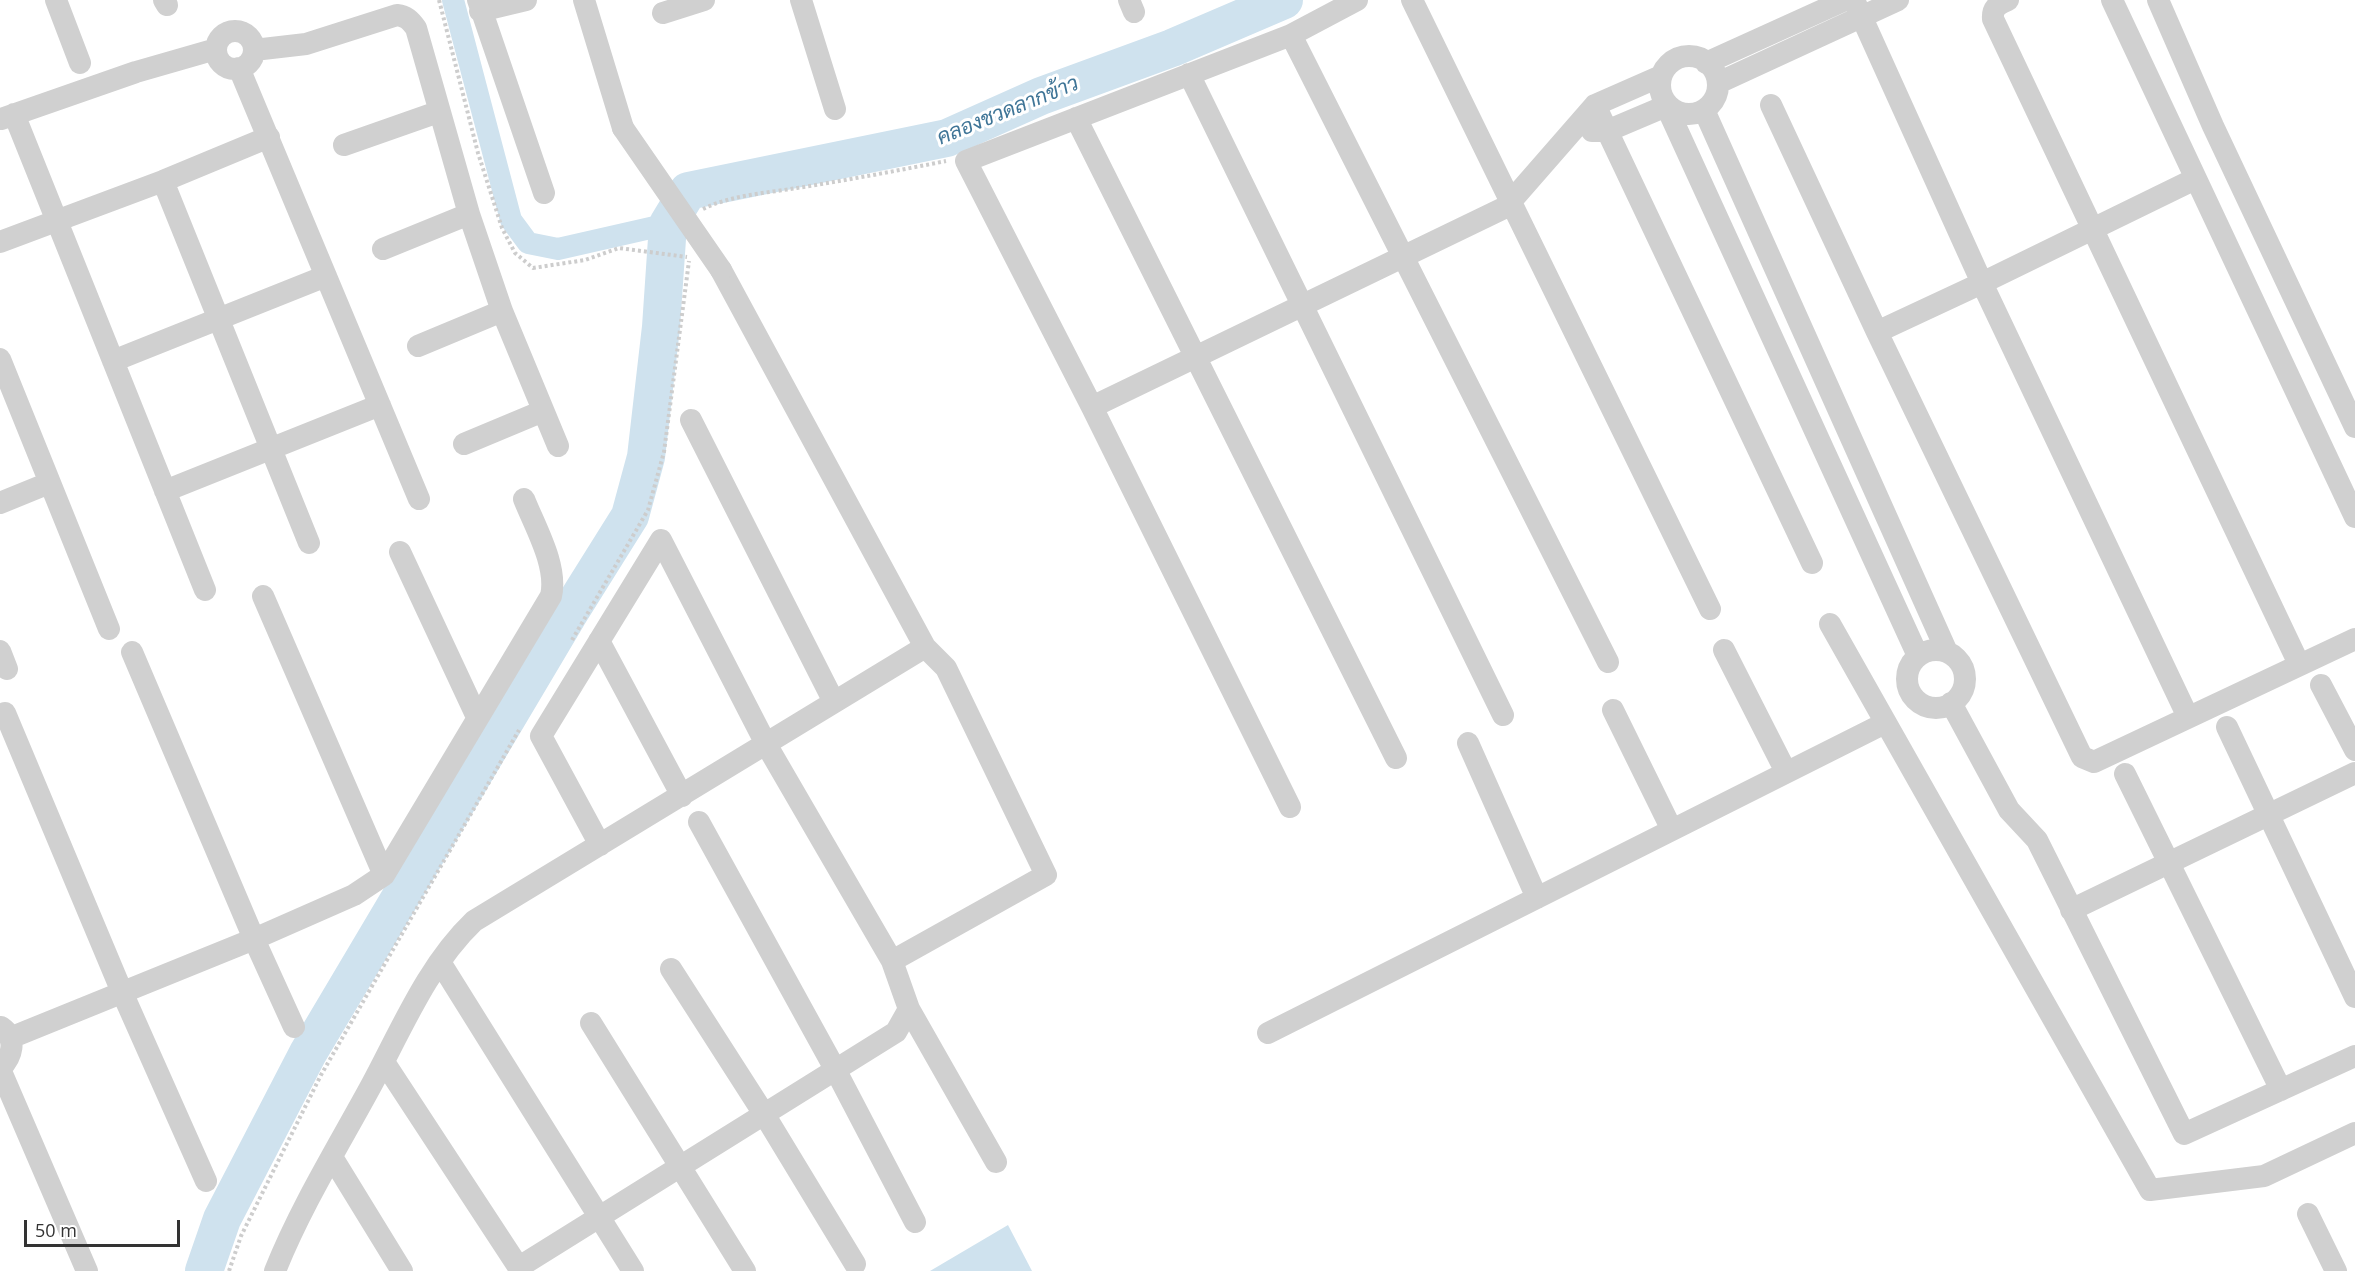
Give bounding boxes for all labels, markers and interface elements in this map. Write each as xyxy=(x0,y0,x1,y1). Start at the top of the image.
water label: คลองชวดลากข้าว xyxy=(934,71,1082,151)
scale bar xyxy=(27,1208,183,1246)
text: 50 m xyxy=(35,1218,77,1242)

